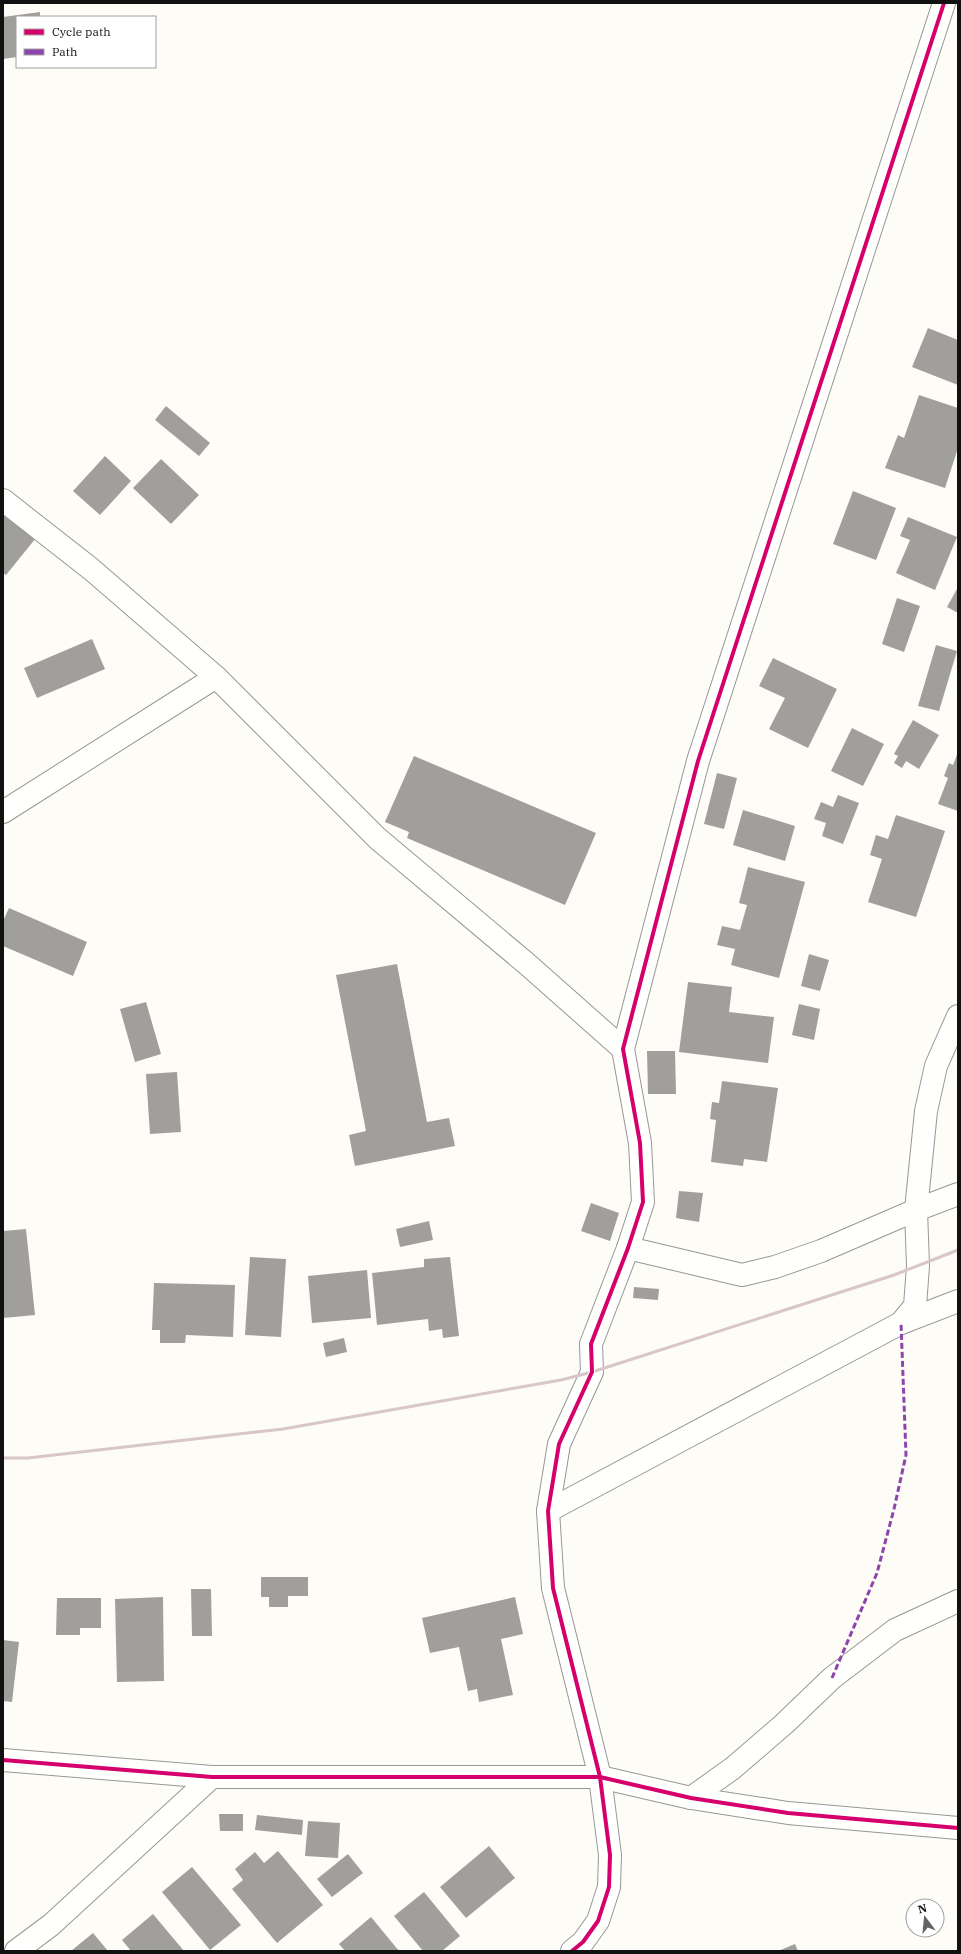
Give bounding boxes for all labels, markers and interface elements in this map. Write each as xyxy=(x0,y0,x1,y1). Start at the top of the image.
legend xyxy=(16,16,156,68)
text: Cycle path xyxy=(52,24,111,39)
text: Path xyxy=(52,44,78,59)
north arrow xyxy=(905,1898,945,1938)
text: N xyxy=(916,1900,929,1916)

